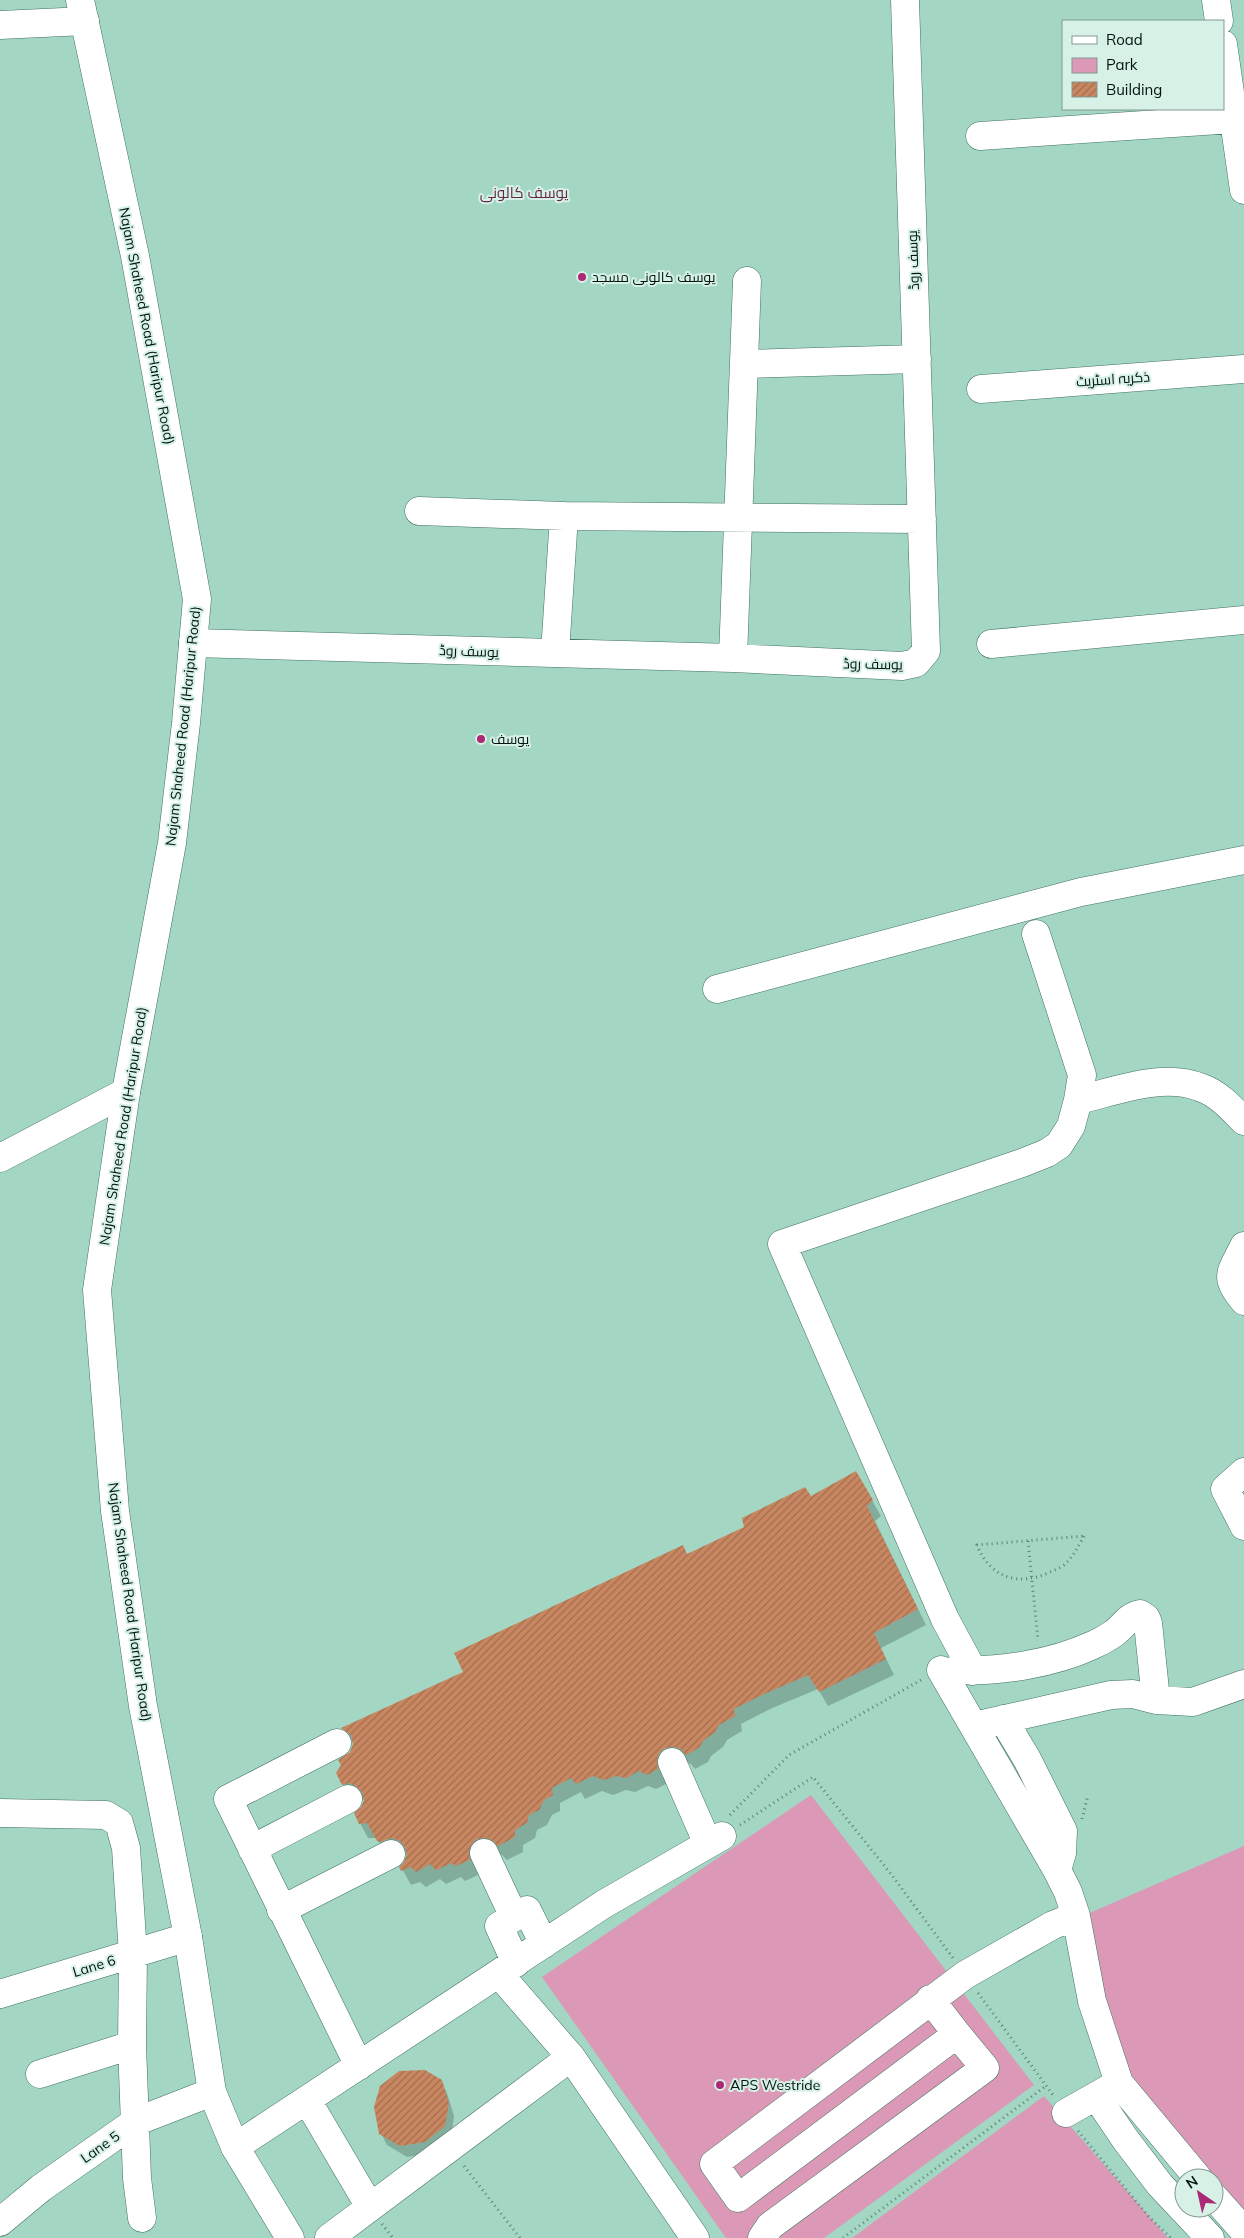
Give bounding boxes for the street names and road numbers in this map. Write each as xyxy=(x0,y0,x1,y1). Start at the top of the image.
street label: Najam Shaheed Road (Haripur Road) xyxy=(115,206,179,446)
street label: یوسف روڈ xyxy=(903,229,923,290)
street label: ذکریہ اسٹریٹ xyxy=(1075,367,1151,391)
street label: Najam Shaheed Road (Haripur Road) xyxy=(161,605,205,847)
street label: یوسف روڈ xyxy=(439,641,500,661)
street label: یوسف روڈ xyxy=(843,654,903,674)
street label: Najam Shaheed Road (Haripur Road) xyxy=(95,1005,151,1247)
street label: Najam Shaheed Road (Haripur Road) xyxy=(104,1481,156,1723)
street label: Lane 6 xyxy=(70,1951,118,1981)
street label: Lane 5 xyxy=(77,2127,123,2167)

